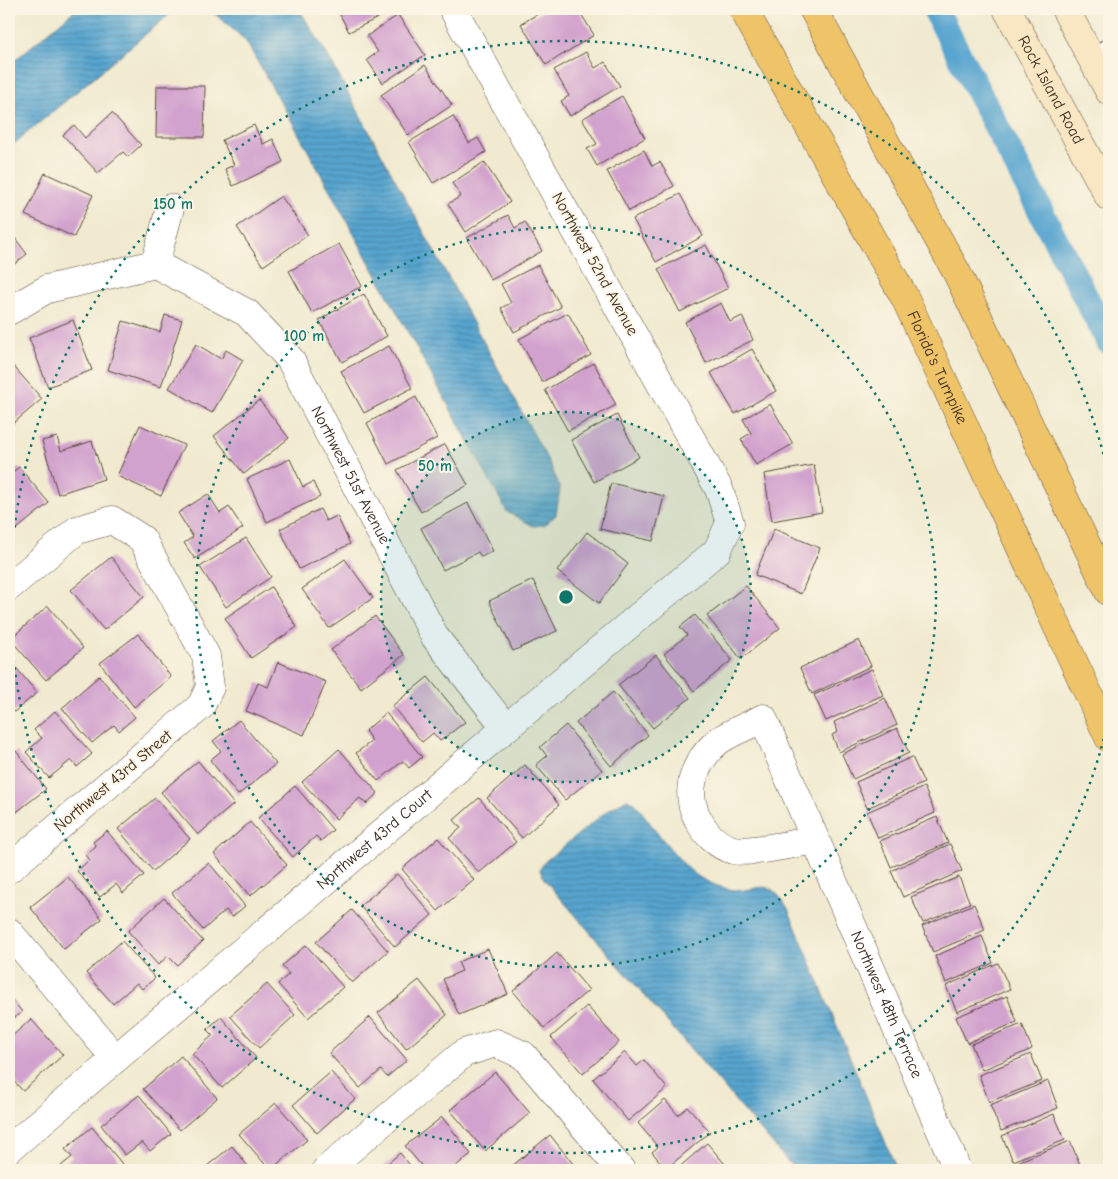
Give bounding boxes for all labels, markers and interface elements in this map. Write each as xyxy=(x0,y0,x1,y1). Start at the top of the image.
street label: Rock Island Road xyxy=(1014,33,1088,147)
street label: Northwest 52nd Avenue xyxy=(548,189,642,339)
text: 150 m xyxy=(153,195,193,213)
street label: Florida's Turnpike xyxy=(903,308,971,427)
text: 100 m xyxy=(284,327,324,345)
street label: Northwest 51st Avenue xyxy=(307,403,394,547)
text: 50 m xyxy=(418,457,452,475)
centre of rings xyxy=(557,588,575,606)
street label: Northwest 43rd Street xyxy=(51,726,176,835)
street label: Northwest 43rd Court xyxy=(313,785,436,893)
street label: Northwest 48th Terrace xyxy=(847,928,926,1081)

